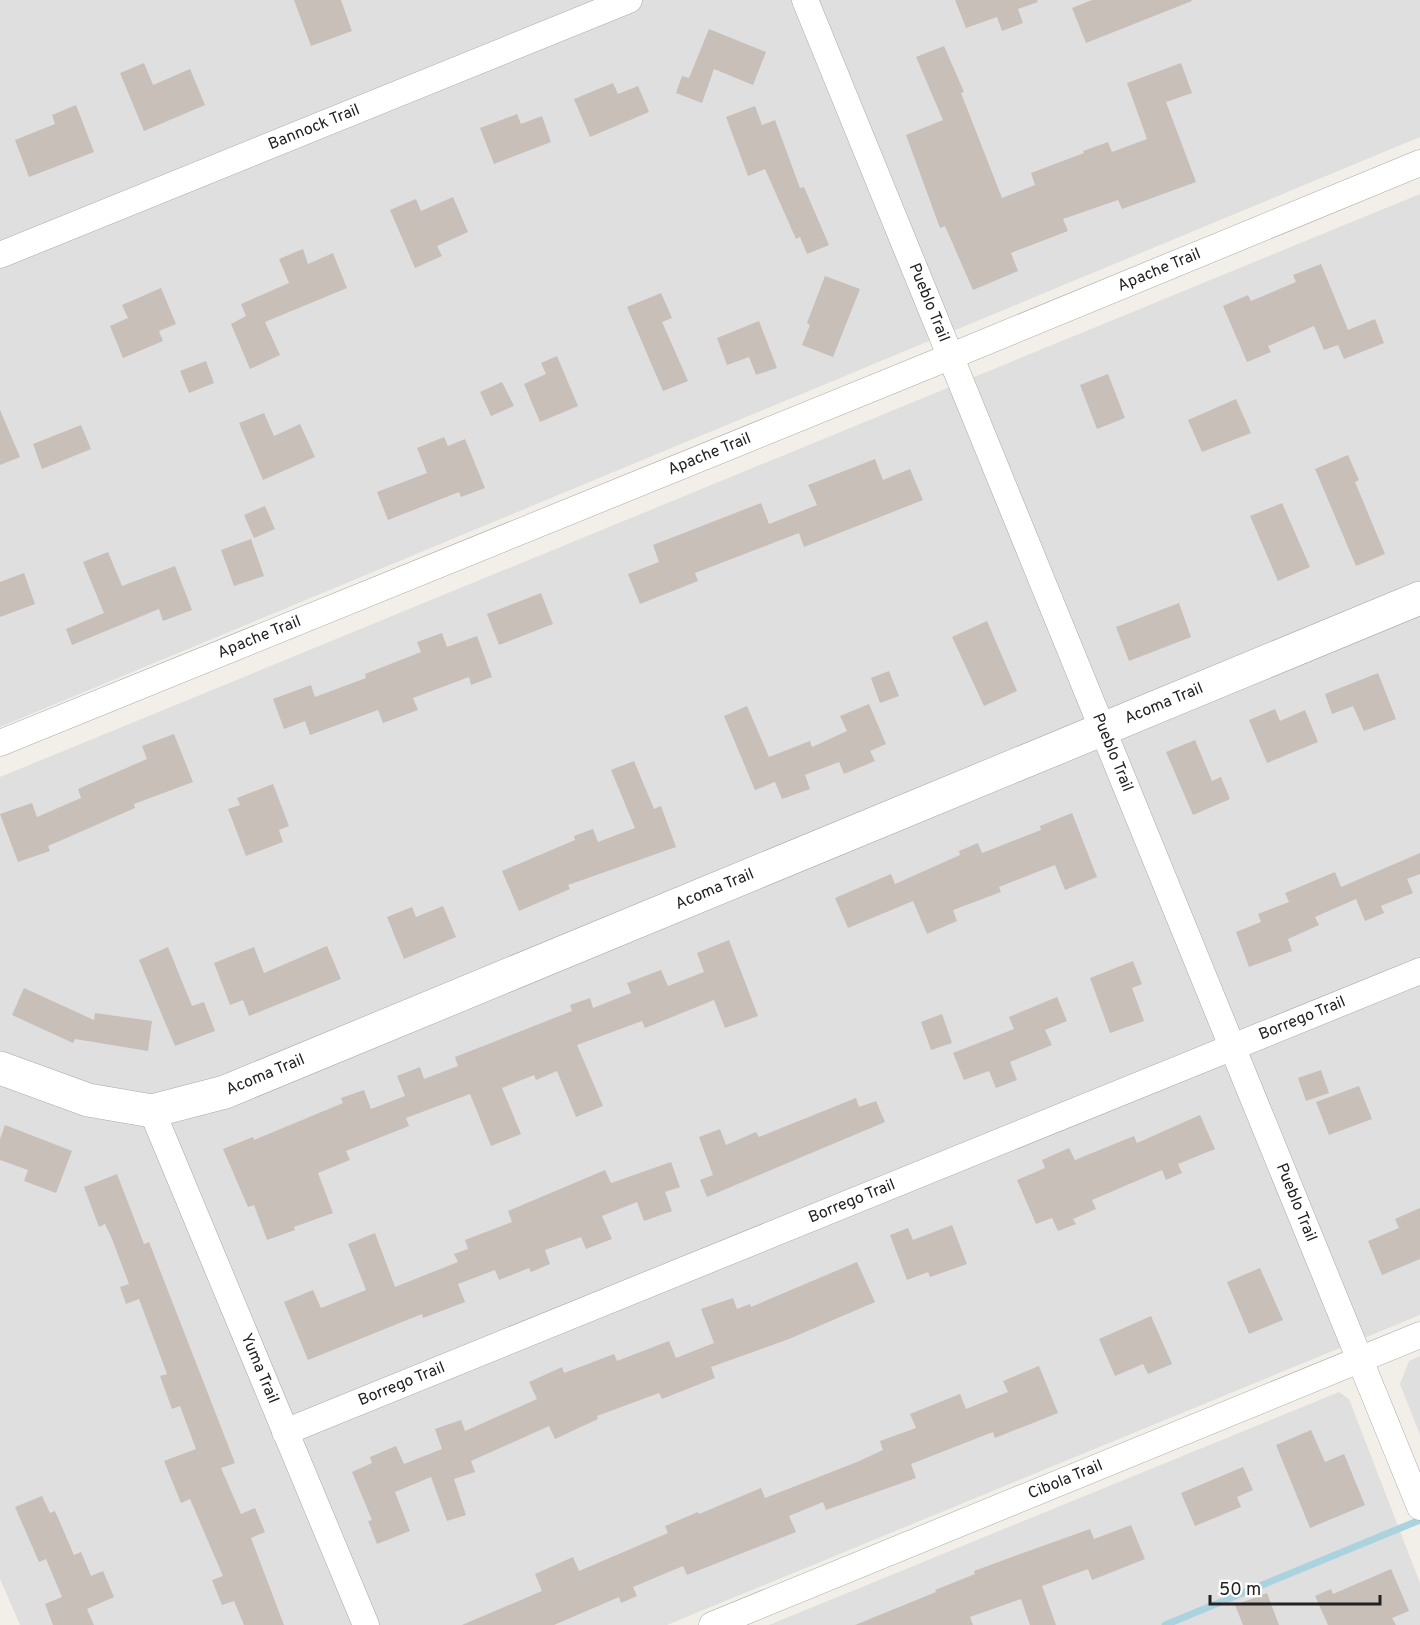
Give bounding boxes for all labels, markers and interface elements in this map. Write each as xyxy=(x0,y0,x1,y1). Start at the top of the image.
street label: Bannock Trail xyxy=(265,100,363,155)
street label: Apache Trail xyxy=(1115,244,1204,296)
street label: Pueblo Trail xyxy=(904,260,954,345)
street label: Apache Trail xyxy=(665,429,754,480)
street label: Apache Trail xyxy=(215,612,304,663)
street label: Acoma Trail xyxy=(1122,679,1206,729)
street label: Pueblo Trail xyxy=(1087,710,1137,795)
street label: Acoma Trail xyxy=(672,864,757,915)
street label: Borrego Trail xyxy=(1256,992,1349,1045)
street label: Acoma Trail xyxy=(223,1050,308,1100)
street label: Pueblo Trail xyxy=(1271,1160,1321,1245)
street label: Borrego Trail xyxy=(806,1175,898,1228)
street label: Yuma Trail xyxy=(236,1331,283,1407)
street label: Borrego Trail xyxy=(355,1358,448,1411)
street label: Cibola Trail xyxy=(1025,1456,1106,1504)
scale bar xyxy=(1210,1568,1380,1606)
text: 50 m xyxy=(1219,1579,1261,1602)

